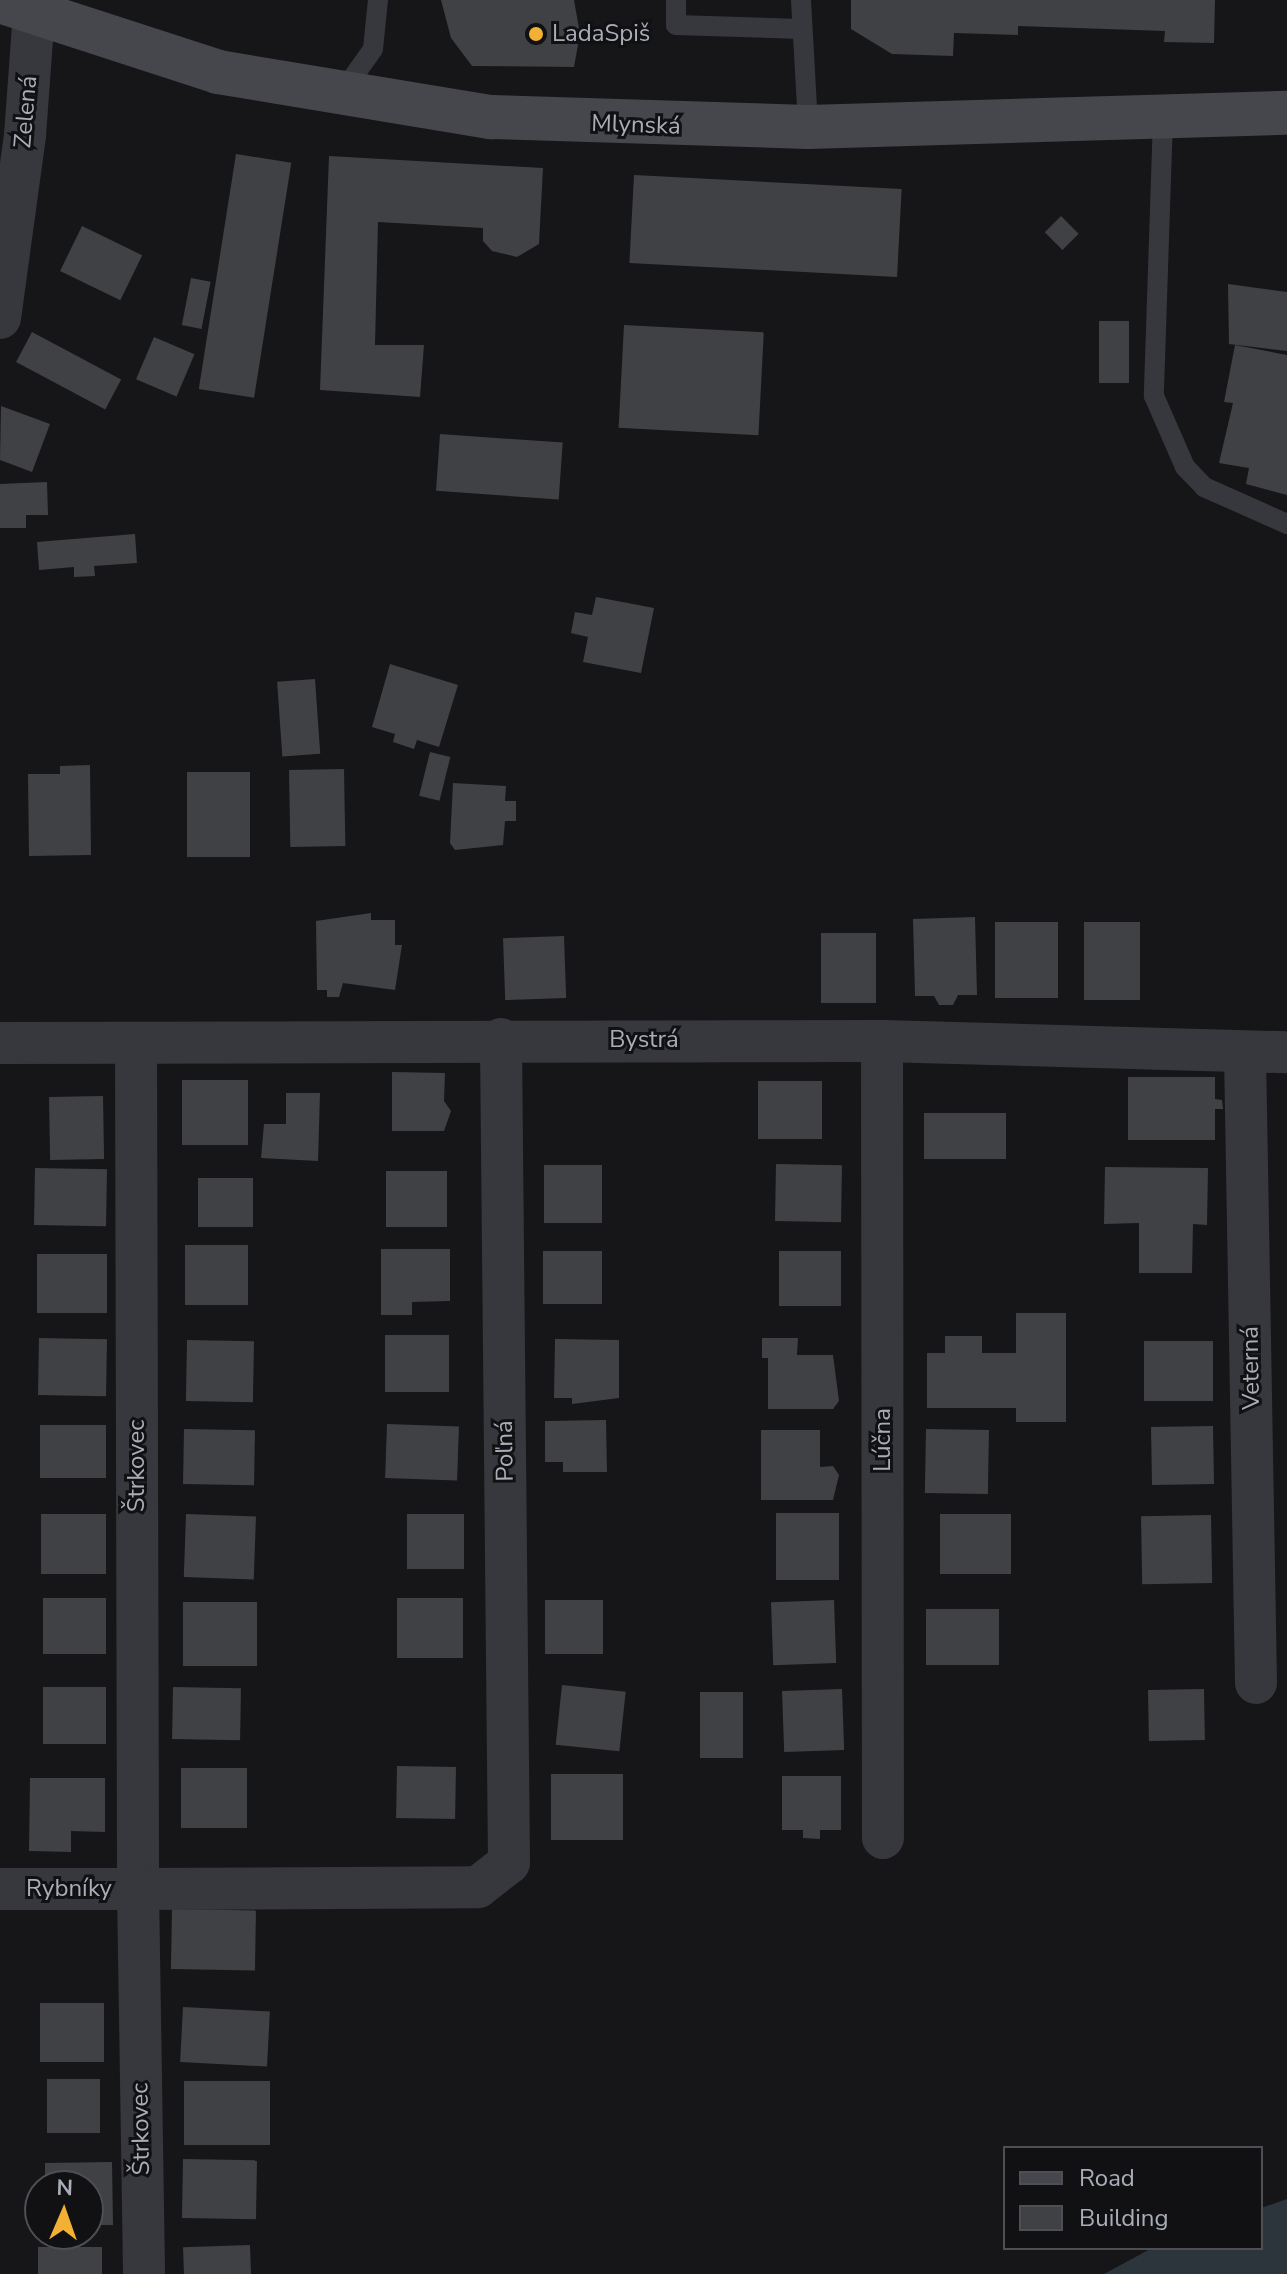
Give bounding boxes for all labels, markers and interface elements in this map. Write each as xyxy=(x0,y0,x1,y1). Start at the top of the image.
place label: LadaSpiš xyxy=(552,20,650,48)
marker: LadaSpiš xyxy=(527,25,545,43)
street label: Zelená xyxy=(8,75,44,149)
street label: Mlynská xyxy=(591,109,681,141)
street label: Bystrá xyxy=(609,1026,679,1054)
street label: Veterná xyxy=(1236,1326,1266,1410)
street label: Lúčna xyxy=(869,1408,897,1472)
street label: Štrkovec xyxy=(123,1420,151,1512)
street label: Poľná xyxy=(490,1420,520,1482)
street label: Rybníky xyxy=(26,1875,112,1903)
street label: Štrkovec xyxy=(126,2082,156,2176)
legend xyxy=(1003,2146,1263,2250)
text: Road xyxy=(1079,2162,1135,2194)
north arrow xyxy=(24,2170,104,2250)
text: N xyxy=(56,2173,74,2203)
text: Building xyxy=(1079,2202,1169,2234)

